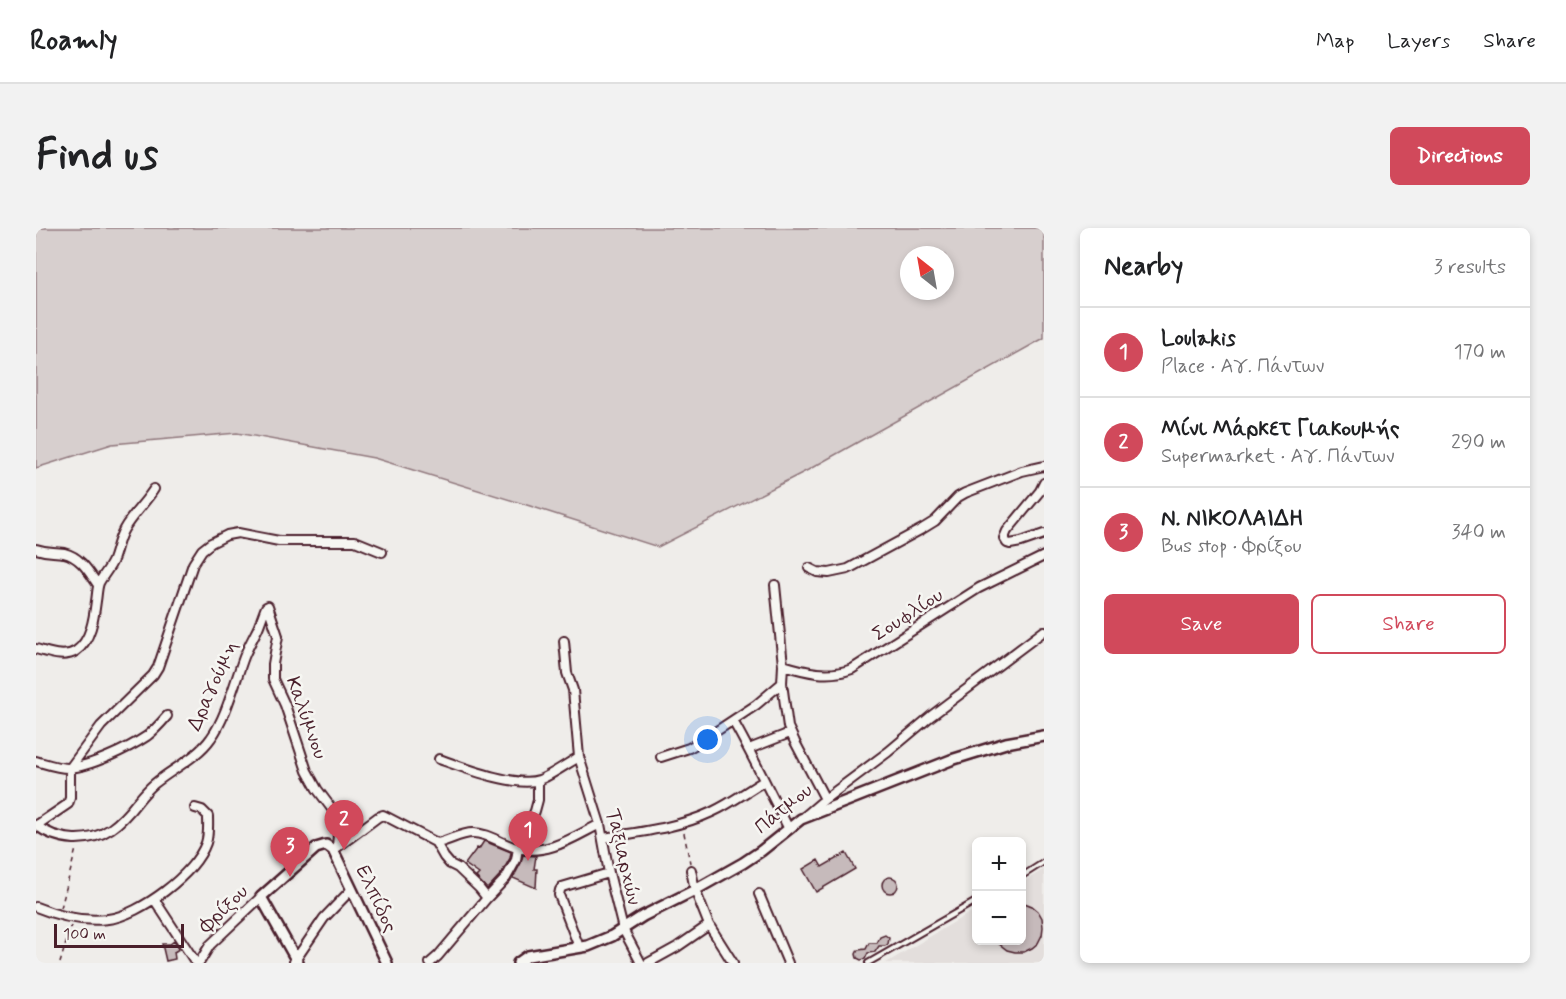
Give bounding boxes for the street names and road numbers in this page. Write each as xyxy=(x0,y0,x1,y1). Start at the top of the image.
street label: Σουφλίου xyxy=(867,582,949,648)
street label: Δραγούμη xyxy=(181,637,245,735)
street label: Καλύμνου xyxy=(279,673,333,763)
street label: Πάτμου xyxy=(749,777,819,841)
street label: Ταξιαρχών xyxy=(599,806,647,908)
street label: Ελπίδος xyxy=(349,861,403,937)
street label: Φρίξου xyxy=(193,879,255,940)

